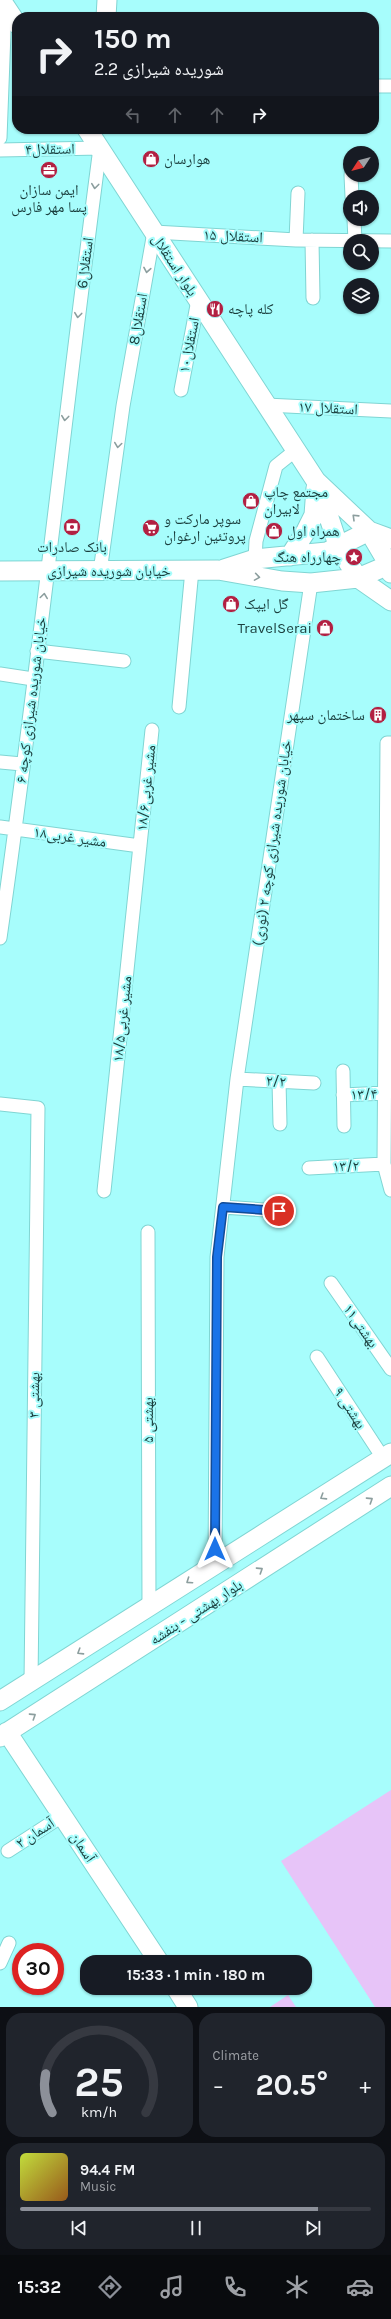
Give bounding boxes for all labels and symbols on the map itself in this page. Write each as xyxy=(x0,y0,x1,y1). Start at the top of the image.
street label: استقلال۴ xyxy=(25,140,75,159)
north arrow xyxy=(343,146,379,182)
shop icon: هوارسان xyxy=(141,149,161,169)
place label: هوارسان xyxy=(164,150,210,169)
office icon: ایمن سازان پسا مهر فارس xyxy=(39,160,59,180)
place label: ایمن سازان پسا مهر فارس xyxy=(11,181,87,217)
one-way arrow xyxy=(91,183,100,189)
street label: ۱۵ استقلال xyxy=(203,225,263,248)
street label: بلوار استقلال xyxy=(147,231,202,300)
street label: استقلال6 xyxy=(73,236,98,290)
one-way arrow xyxy=(143,267,152,273)
street label: استقلال8 xyxy=(125,292,152,346)
restaurant icon: کله پاچه xyxy=(205,299,225,319)
place label: کله پاچه xyxy=(228,300,274,318)
one-way arrow xyxy=(74,312,83,318)
street label: استقلال۱۰ xyxy=(175,316,204,375)
street label: ۱۷ استقلال xyxy=(298,397,358,420)
one-way arrow xyxy=(61,415,70,421)
one-way arrow xyxy=(114,442,123,448)
place label: مجتمع چاپ لابيران xyxy=(264,483,328,519)
shop icon: مجتمع چاپ لابيران xyxy=(241,491,261,511)
place label: سوپر مارکت و پروتئین ارغوان xyxy=(164,510,246,546)
one-way arrow xyxy=(352,515,360,522)
bank icon: بانک صادرات xyxy=(62,517,82,537)
supermarket icon: سوپر مارکت و پروتئین ارغوان xyxy=(141,518,161,538)
shop icon: همراه اول xyxy=(264,521,284,541)
place label: همراه اول xyxy=(287,522,340,541)
place label: بانک صادرات xyxy=(37,538,107,556)
place icon: چهارراه هنگ xyxy=(344,547,364,567)
place label: چهارراه هنگ xyxy=(273,548,341,566)
street label: خیابان شوریده شیرازی xyxy=(47,562,171,581)
one-way arrow xyxy=(254,572,260,581)
one-way arrow xyxy=(39,593,48,599)
shop icon: گل ایپک xyxy=(221,594,241,614)
place label: گل ایپک xyxy=(244,595,289,614)
street label: خیابان شوریده شیرازی کوچه ۶ xyxy=(12,616,51,784)
shop icon: TravelSerai xyxy=(315,618,335,638)
place label: TravelSerai xyxy=(238,619,312,637)
building icon: ساختمان سپهر xyxy=(368,705,388,725)
place label: ساختمان سپهر xyxy=(286,706,365,725)
street label: خیابان شوریده شیرازی کوچه ۲ (نوری) xyxy=(249,739,296,947)
street label: ۱۸/۶مشیر غربی xyxy=(133,744,160,832)
street label: مشیر غربی۱۸ xyxy=(32,823,108,852)
street label: مشیر غربی۱۸/۵ xyxy=(109,975,136,1063)
street label: ۲/۲ xyxy=(266,1071,287,1091)
street label: ۱۳/۴ xyxy=(350,1085,378,1103)
street label: ۱۳/۲ xyxy=(332,1156,360,1176)
pin xyxy=(262,1194,296,1228)
street label: بهشتی۱۱ xyxy=(339,1301,382,1352)
street label: بهشتی ۳ xyxy=(25,1372,44,1418)
street label: بهشتی ۹ xyxy=(329,1384,370,1433)
street label: بهشتی ۵ xyxy=(139,1397,158,1443)
one-way arrow xyxy=(320,1492,327,1499)
one-way arrow xyxy=(366,1497,373,1505)
position arrow xyxy=(194,1528,236,1570)
one-way arrow xyxy=(256,1568,263,1575)
street label: بلوار بهشتی - بنفشه xyxy=(146,1575,246,1649)
one-way arrow xyxy=(186,1577,193,1584)
one-way arrow xyxy=(77,1647,84,1654)
one-way arrow xyxy=(29,1713,36,1721)
street label: ۲ آسمان xyxy=(12,1813,59,1853)
street label: آسمان xyxy=(66,1829,100,1867)
speed limit sign: 30 xyxy=(12,1943,64,1995)

